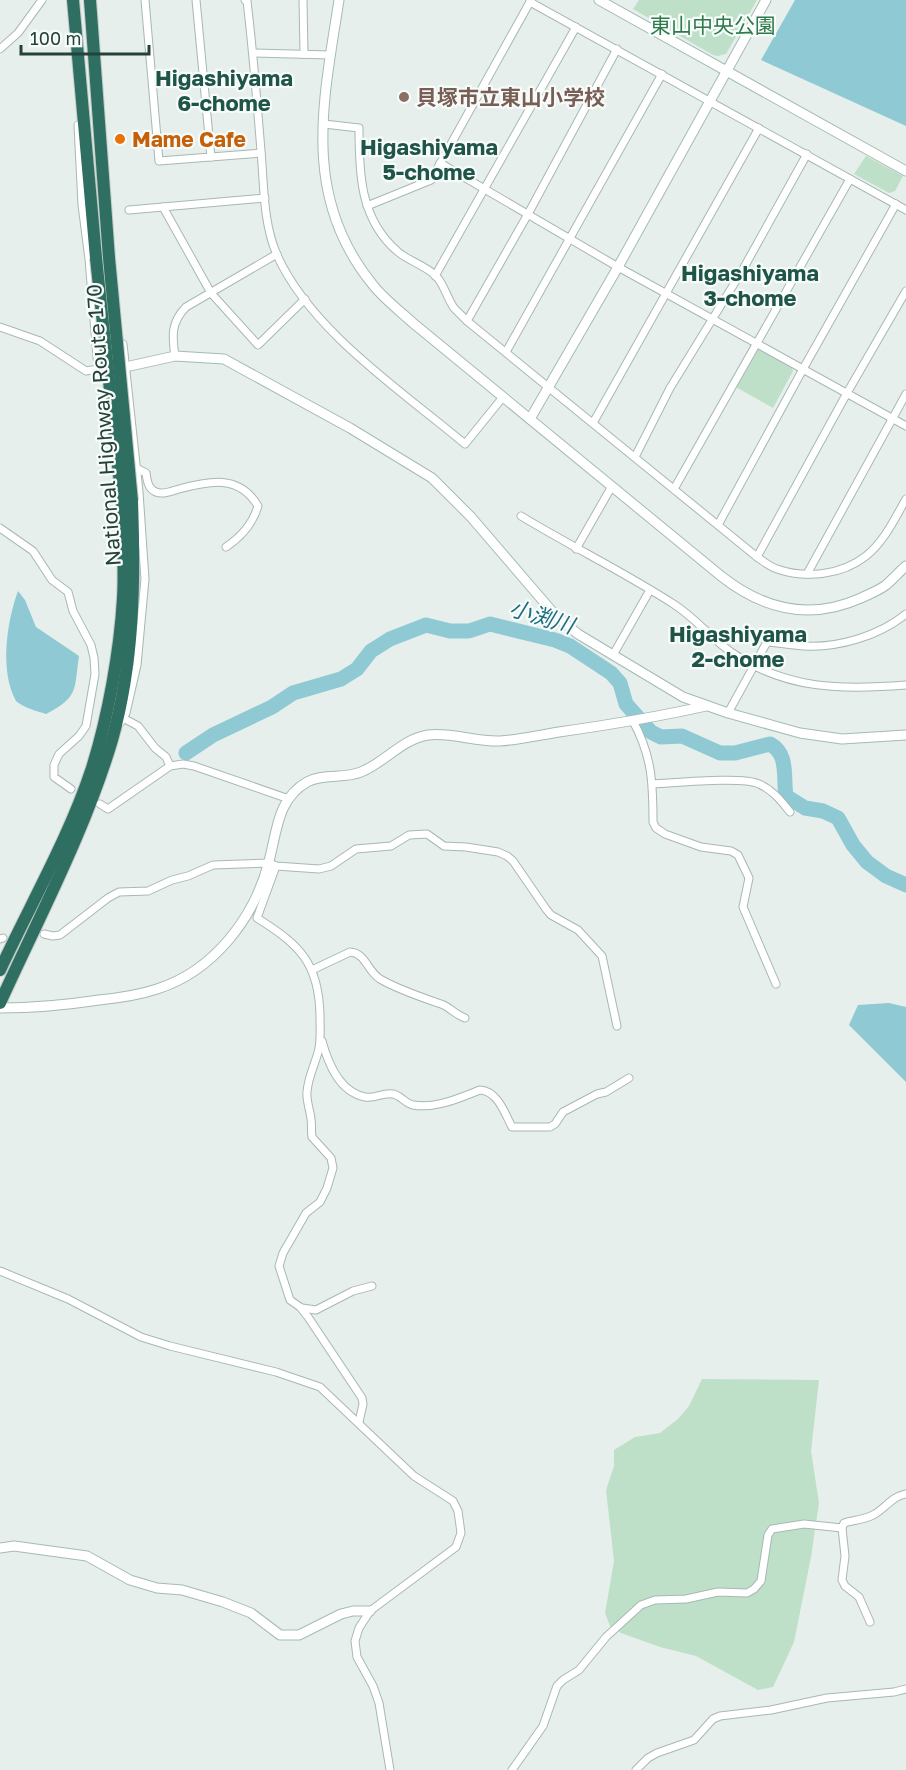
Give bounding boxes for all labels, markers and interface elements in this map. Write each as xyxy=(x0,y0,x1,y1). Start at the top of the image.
park label: 東山中央公園 xyxy=(650,12,776,38)
scale bar xyxy=(21,18,148,56)
text: 100 m xyxy=(30,27,81,49)
district label: Higashiyama 6-chome xyxy=(155,64,293,116)
place label: 貝塚市立東山小学校 xyxy=(416,84,605,110)
marker: 貝塚市立東山小学校 xyxy=(397,90,411,104)
place label: Mame Cafe xyxy=(132,126,246,152)
marker: Mame Cafe xyxy=(113,132,127,146)
district label: Higashiyama 5-chome xyxy=(360,133,498,185)
district label: Higashiyama 3-chome xyxy=(681,259,819,311)
street label: National Highway Route 170 xyxy=(80,283,126,567)
water label: 小渕川 xyxy=(506,593,579,639)
district label: Higashiyama 2-chome xyxy=(669,620,807,672)

